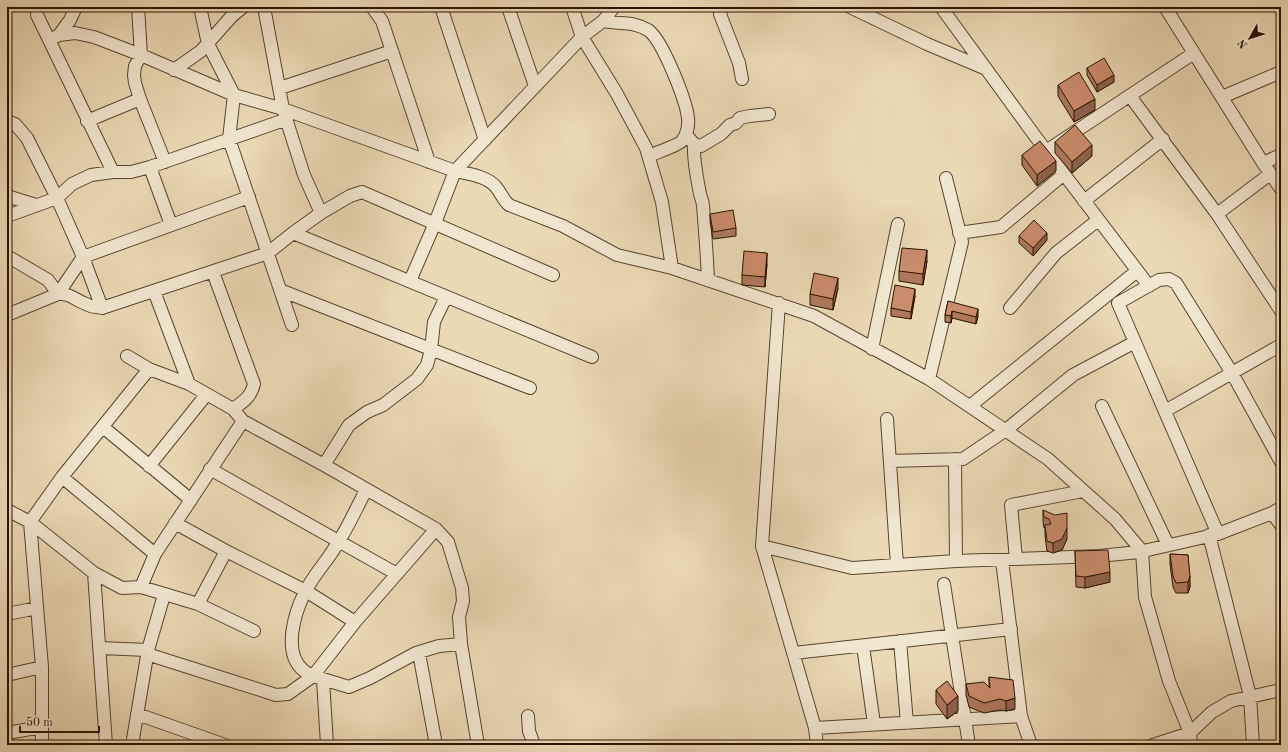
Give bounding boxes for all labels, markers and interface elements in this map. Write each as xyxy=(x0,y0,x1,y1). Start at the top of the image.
north arrow xyxy=(1230,18,1270,58)
text: N xyxy=(1236,36,1250,50)
scale bar xyxy=(20,708,99,734)
text: 50 m xyxy=(26,716,53,729)

